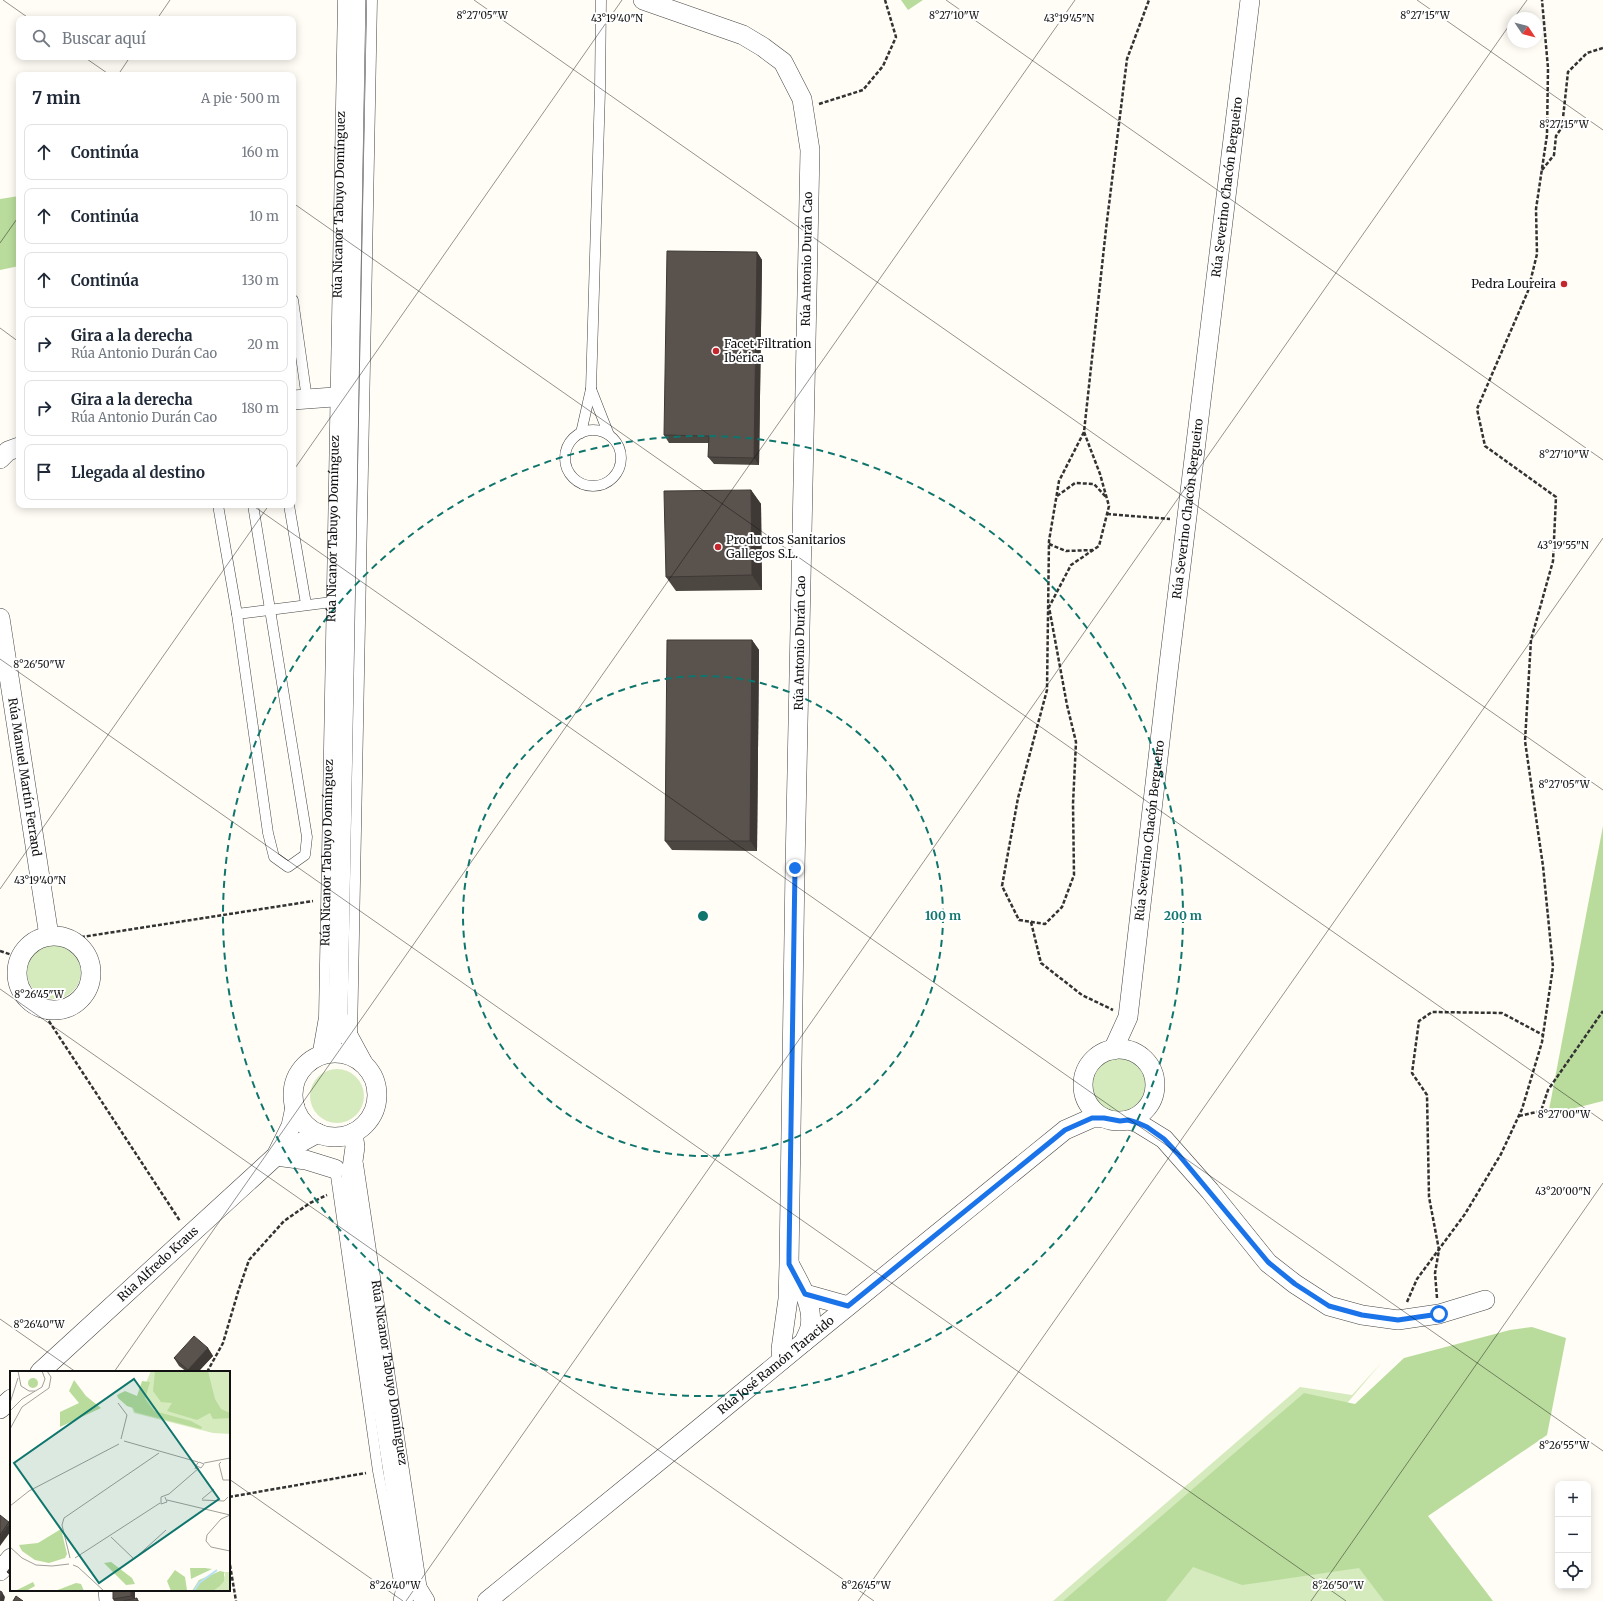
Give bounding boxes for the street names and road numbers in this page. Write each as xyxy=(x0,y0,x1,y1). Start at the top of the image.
street label: Rúa Severino Chacón Bergueiro xyxy=(1208,96,1245,278)
street label: Rúa Nicanor Tabuyo Domínguez xyxy=(329,111,348,298)
street label: Rúa Antonio Durán Cao xyxy=(798,191,815,327)
street label: Rúa Severino Chacón Bergueiro xyxy=(1169,418,1206,600)
street label: Rúa Nicanor Tabuyo Domínguez xyxy=(323,435,342,622)
street label: Rúa Antonio Durán Cao xyxy=(791,575,808,711)
street label: Rúa Manuel Martín Ferrand xyxy=(5,697,45,857)
street label: Rúa Severino Chacón Bergueiro xyxy=(1131,739,1167,922)
street label: Rúa Nicanor Tabuyo Domínguez xyxy=(317,759,336,946)
street label: Rúa Alfredo Kraus xyxy=(114,1223,201,1304)
street label: Rúa Nicanor Tabuyo Domínguez xyxy=(369,1279,411,1467)
street label: Rúa José Ramón Taracido xyxy=(714,1313,837,1417)

